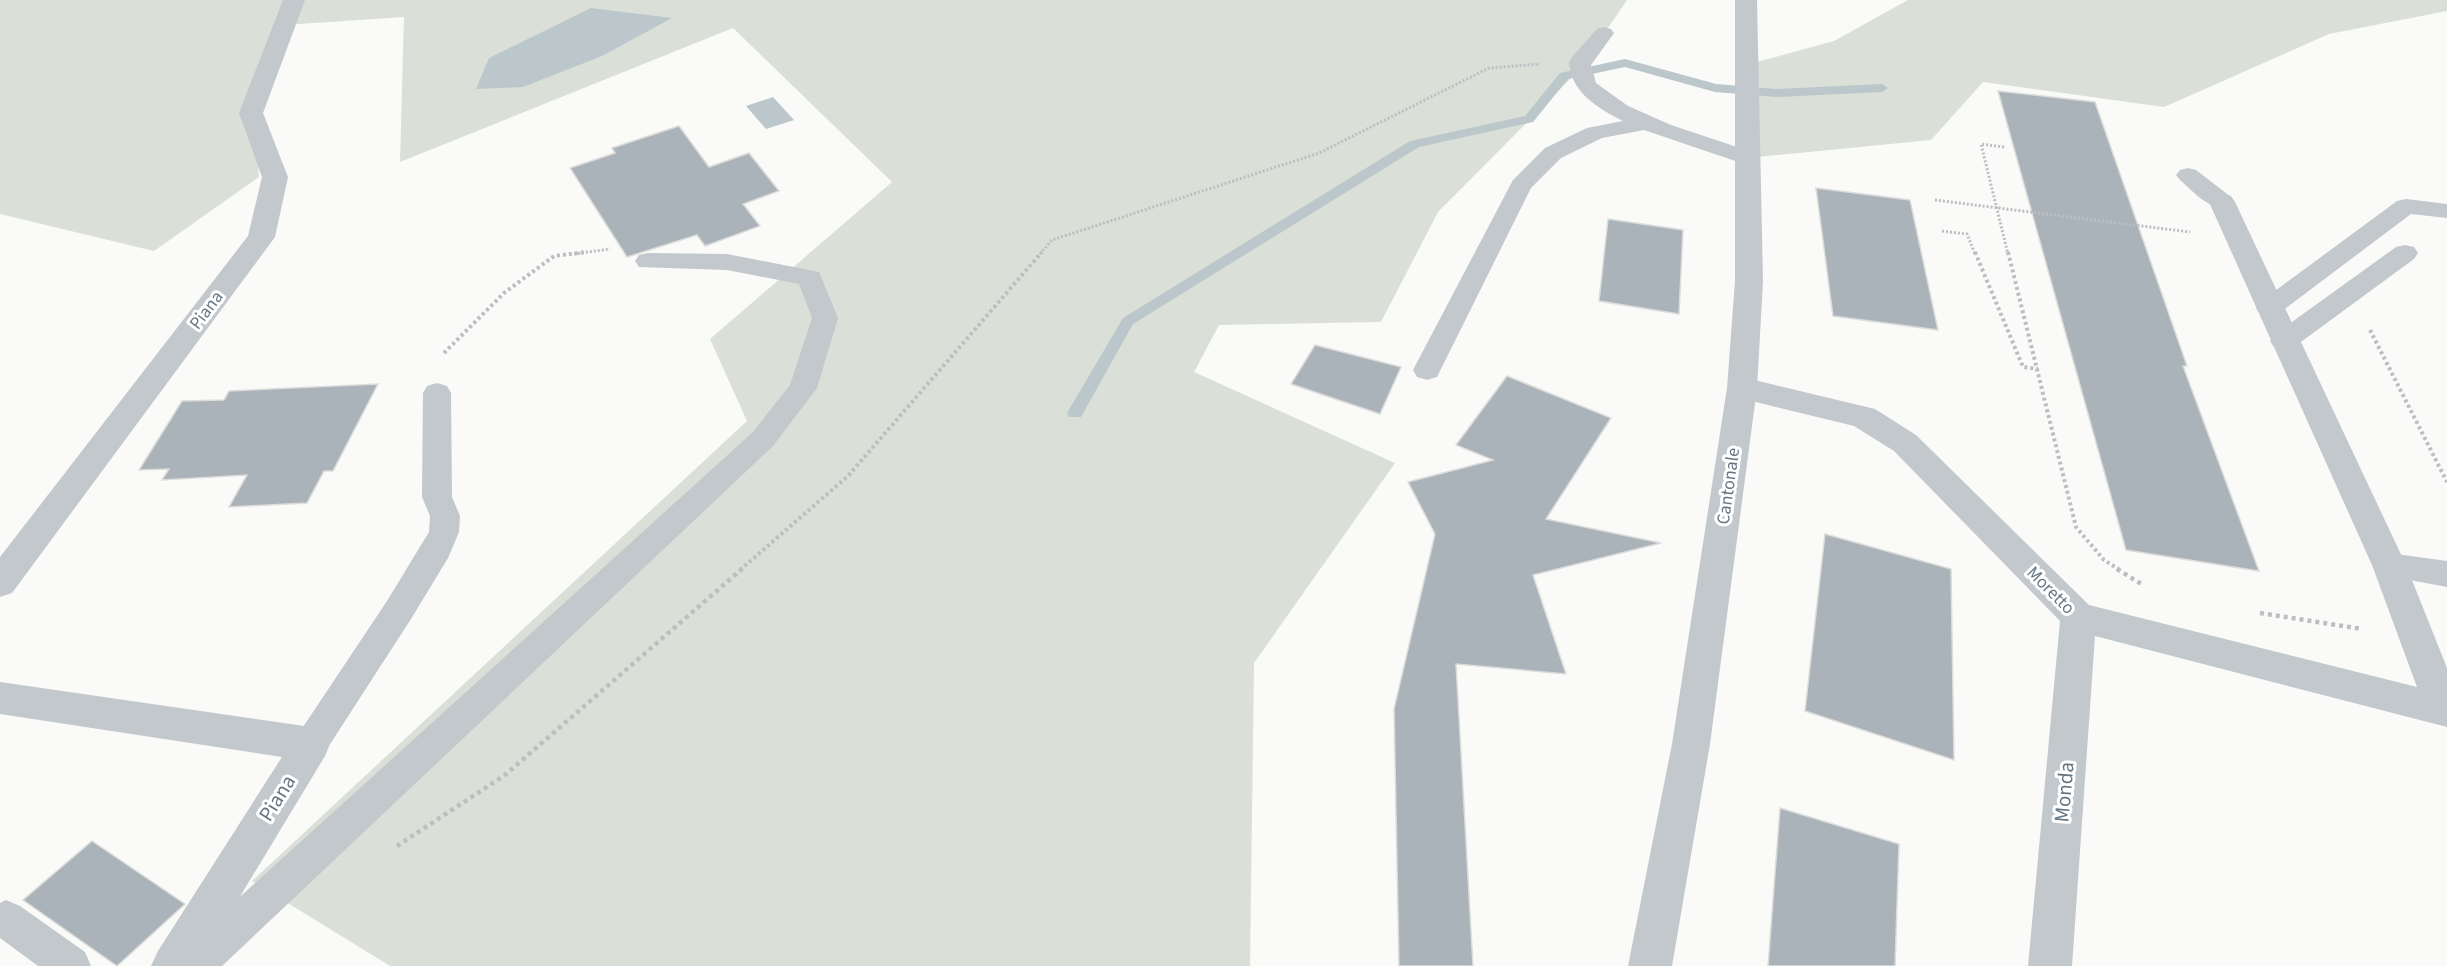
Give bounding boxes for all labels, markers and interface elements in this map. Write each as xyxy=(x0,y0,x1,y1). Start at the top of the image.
street label: Piana xyxy=(184,286,229,335)
street label: Cantonale xyxy=(1711,446,1746,526)
street label: Moretto xyxy=(2021,561,2080,620)
street label: Monda xyxy=(2046,761,2082,823)
street label: Piana xyxy=(251,769,303,827)

